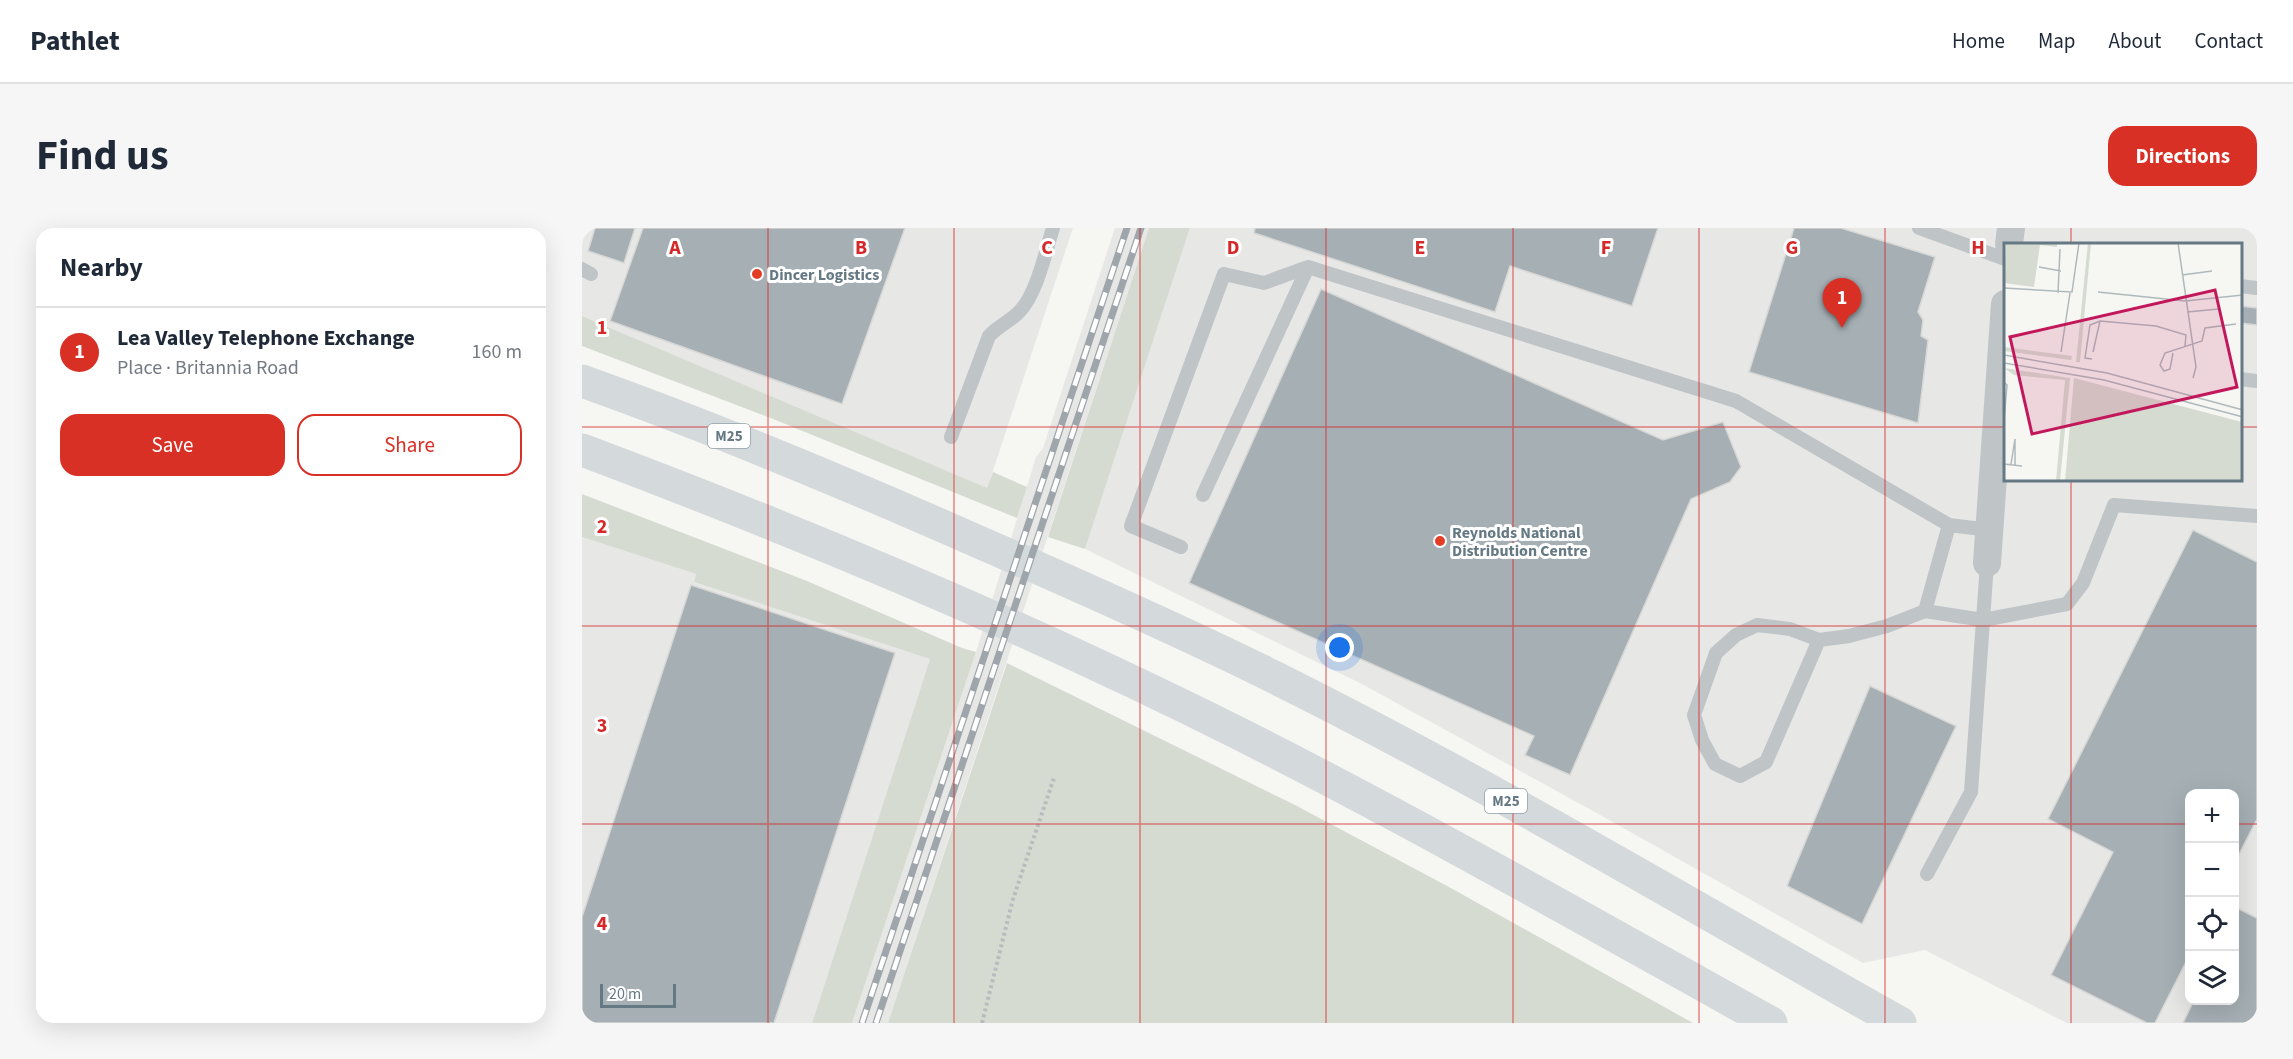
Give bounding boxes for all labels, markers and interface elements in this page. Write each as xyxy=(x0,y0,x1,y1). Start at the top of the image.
text: Pathlet xyxy=(30,21,120,61)
text: Home xyxy=(1952,26,2005,56)
text: Map xyxy=(2038,26,2076,56)
text: About xyxy=(2109,26,2161,56)
text: Contact xyxy=(2194,26,2263,56)
text: Find us xyxy=(36,126,169,186)
button: Directions xyxy=(2108,126,2257,186)
text: A xyxy=(668,234,681,262)
text: B xyxy=(855,234,867,262)
text: C xyxy=(1041,234,1053,262)
text: D xyxy=(1227,234,1239,262)
text: E xyxy=(1415,234,1425,262)
text: F xyxy=(1601,234,1611,262)
text: G xyxy=(1786,234,1798,262)
text: H xyxy=(1971,234,1985,262)
inset map xyxy=(2004,243,2242,482)
text: Nearby xyxy=(60,249,143,286)
place label: Dincer Logistics xyxy=(769,264,879,286)
marker: Dincer Logistics xyxy=(750,267,764,281)
pin: 1 xyxy=(1822,279,1862,328)
text: 1 xyxy=(597,314,607,342)
text: Lea Valley Telephone Exchange xyxy=(117,322,415,354)
text: 1 xyxy=(74,338,85,366)
text: 160 m xyxy=(472,338,522,366)
text: Place · Britannia Road xyxy=(117,354,299,382)
button: Save xyxy=(60,414,285,476)
button: Share xyxy=(297,414,522,476)
road number: M25 xyxy=(708,424,750,448)
text: 2 xyxy=(597,513,607,541)
place label: Reynolds National Distribution Centre xyxy=(1452,522,1588,562)
marker: Reynolds National Distribution Centre xyxy=(1433,534,1447,548)
your location xyxy=(1325,633,1354,662)
text: 3 xyxy=(597,712,607,740)
road number: M25 xyxy=(1485,789,1527,813)
map controls xyxy=(2185,789,2239,1005)
button: + xyxy=(2185,789,2239,843)
button: − xyxy=(2185,843,2239,897)
button: locate xyxy=(2185,897,2239,951)
text: 4 xyxy=(597,910,608,938)
button: layers xyxy=(2185,951,2239,1005)
scale bar xyxy=(600,981,676,1008)
text: 20 m xyxy=(609,983,641,1005)

